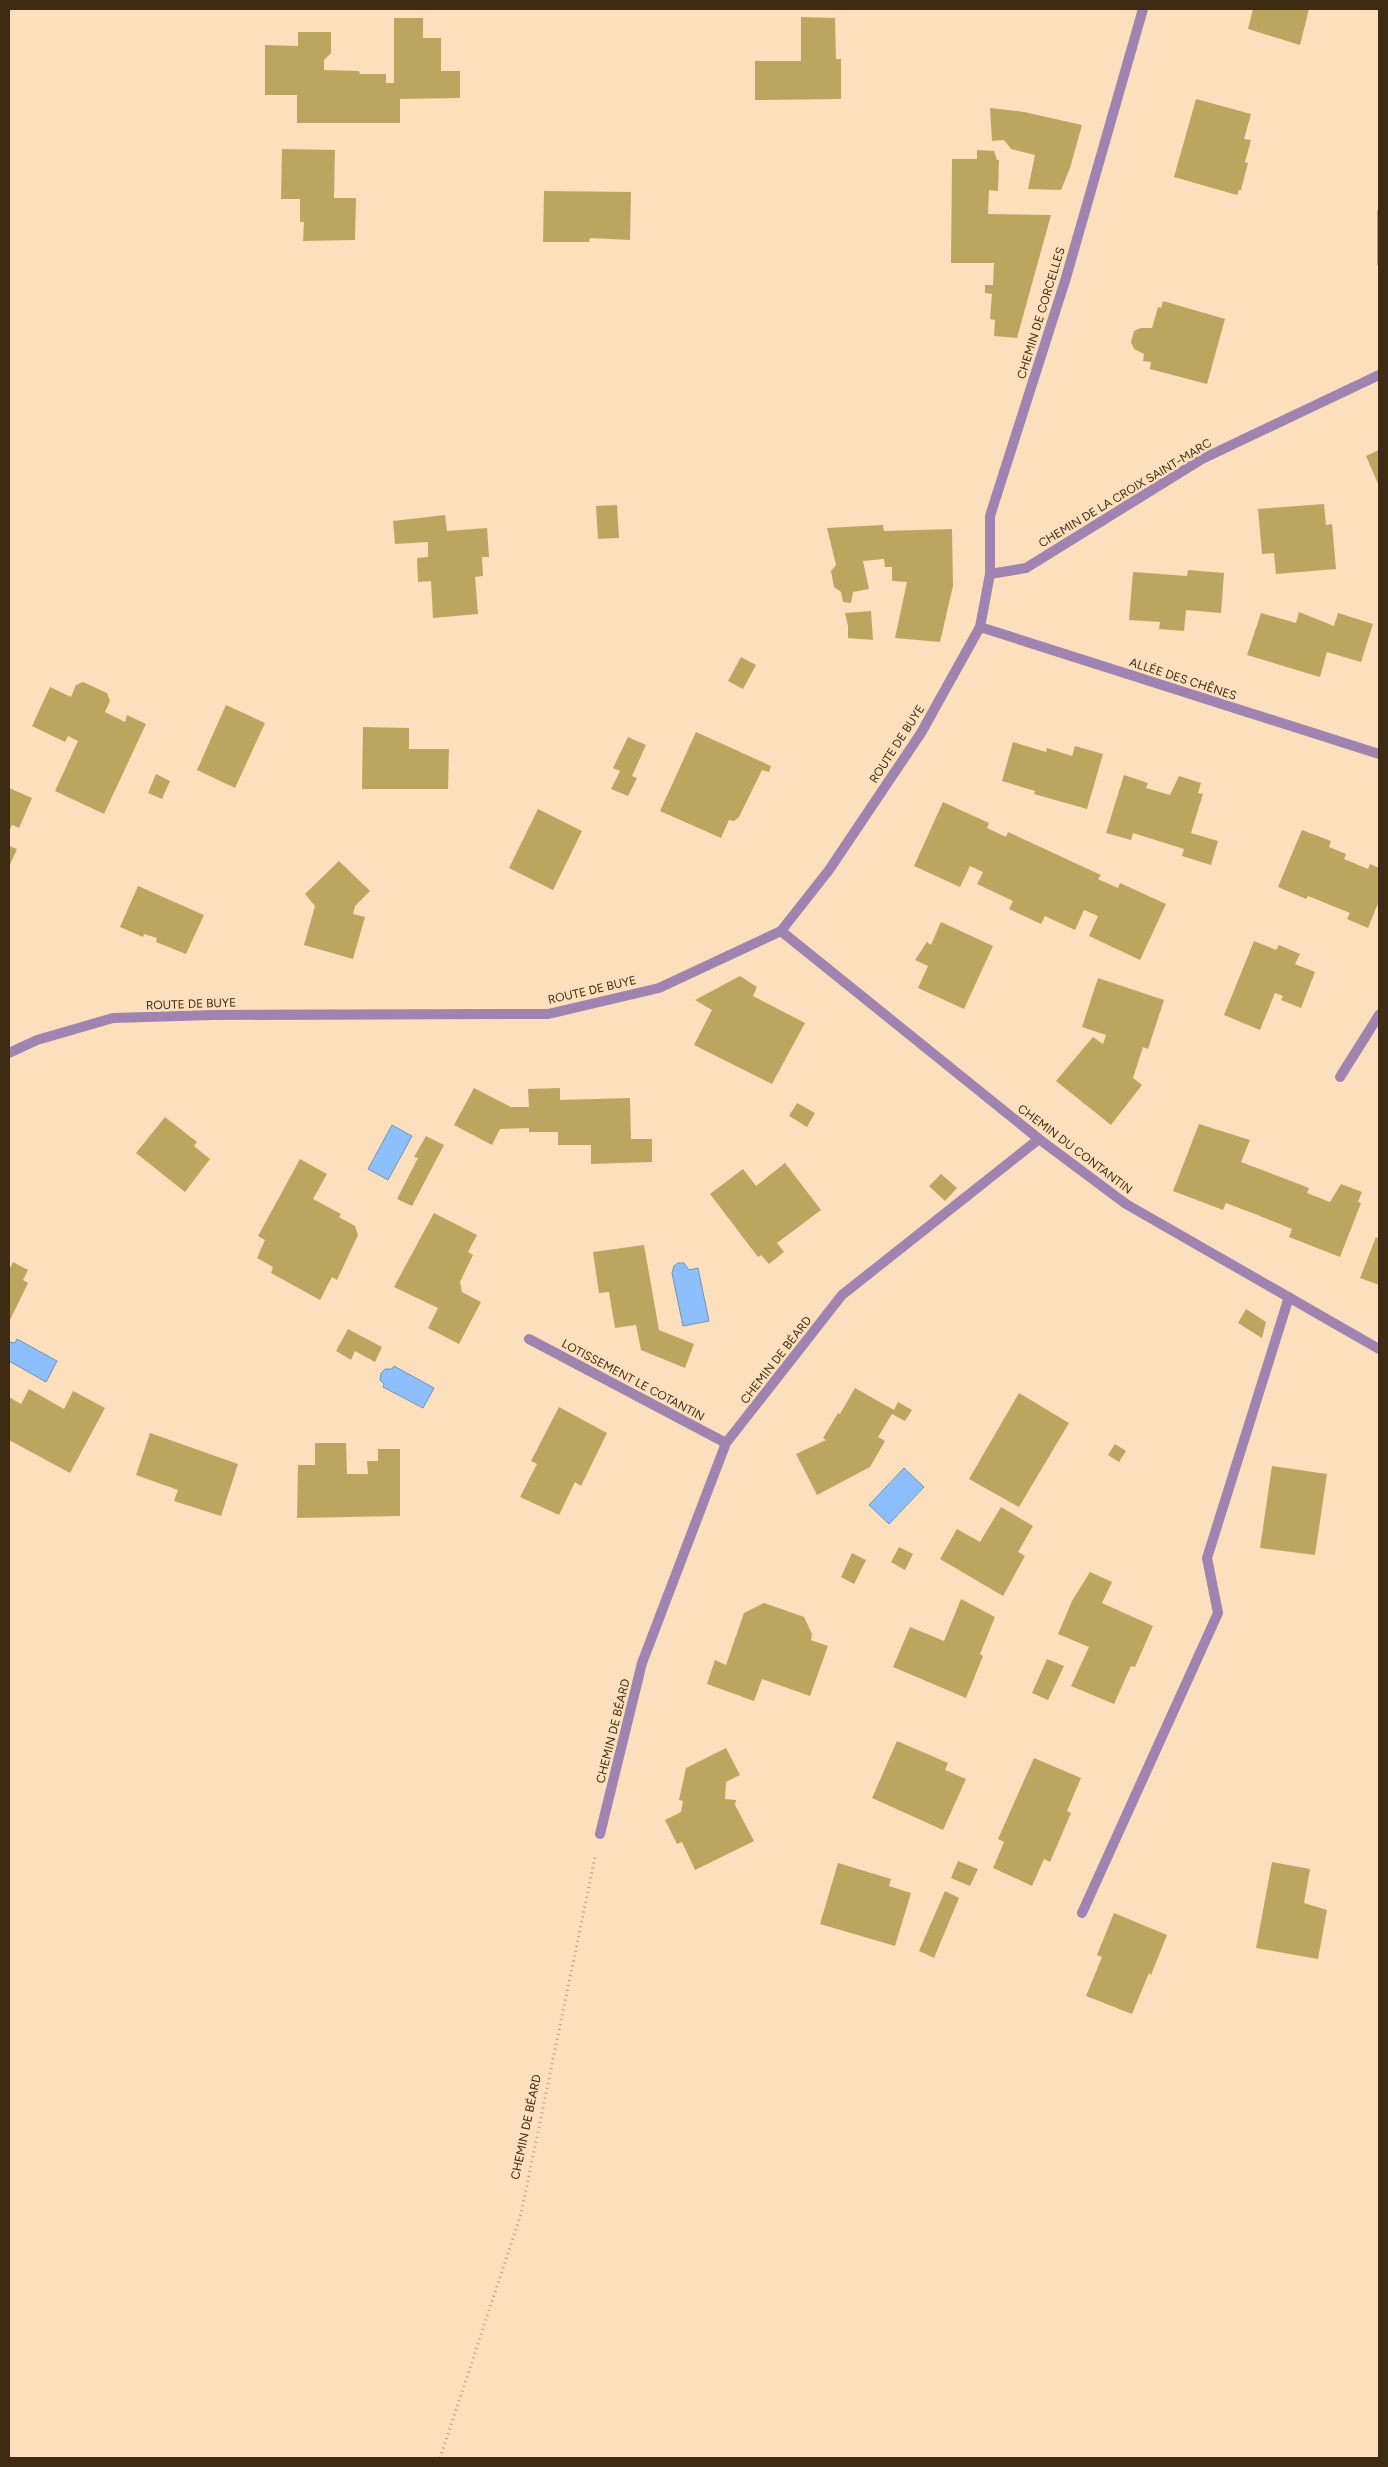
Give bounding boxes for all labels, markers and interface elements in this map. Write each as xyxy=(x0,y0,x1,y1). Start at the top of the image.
street label: CHEMIN DE CORCELLES xyxy=(1014,245,1068,381)
street label: CHEMIN DE LA CROIX SAINT-MARC xyxy=(1036,436,1214,550)
street label: ALLÉE DES CHÊNES xyxy=(1128,655,1238,703)
street label: ROUTE DE BUYE xyxy=(867,702,927,786)
street label: ROUTE DE BUYE xyxy=(546,973,638,1007)
street label: ROUTE DE BUYE xyxy=(146,995,236,1013)
street label: CHEMIN DU CONTANTIN xyxy=(1015,1101,1135,1197)
street label: CHEMIN DE BÉARD xyxy=(738,1314,814,1406)
street label: LOTISSEMENT LE COTANTIN xyxy=(559,1336,707,1424)
street label: CHEMIN DE BÉARD xyxy=(593,1677,633,1785)
street label: CHEMIN DE BÉARD xyxy=(508,2073,544,2181)

